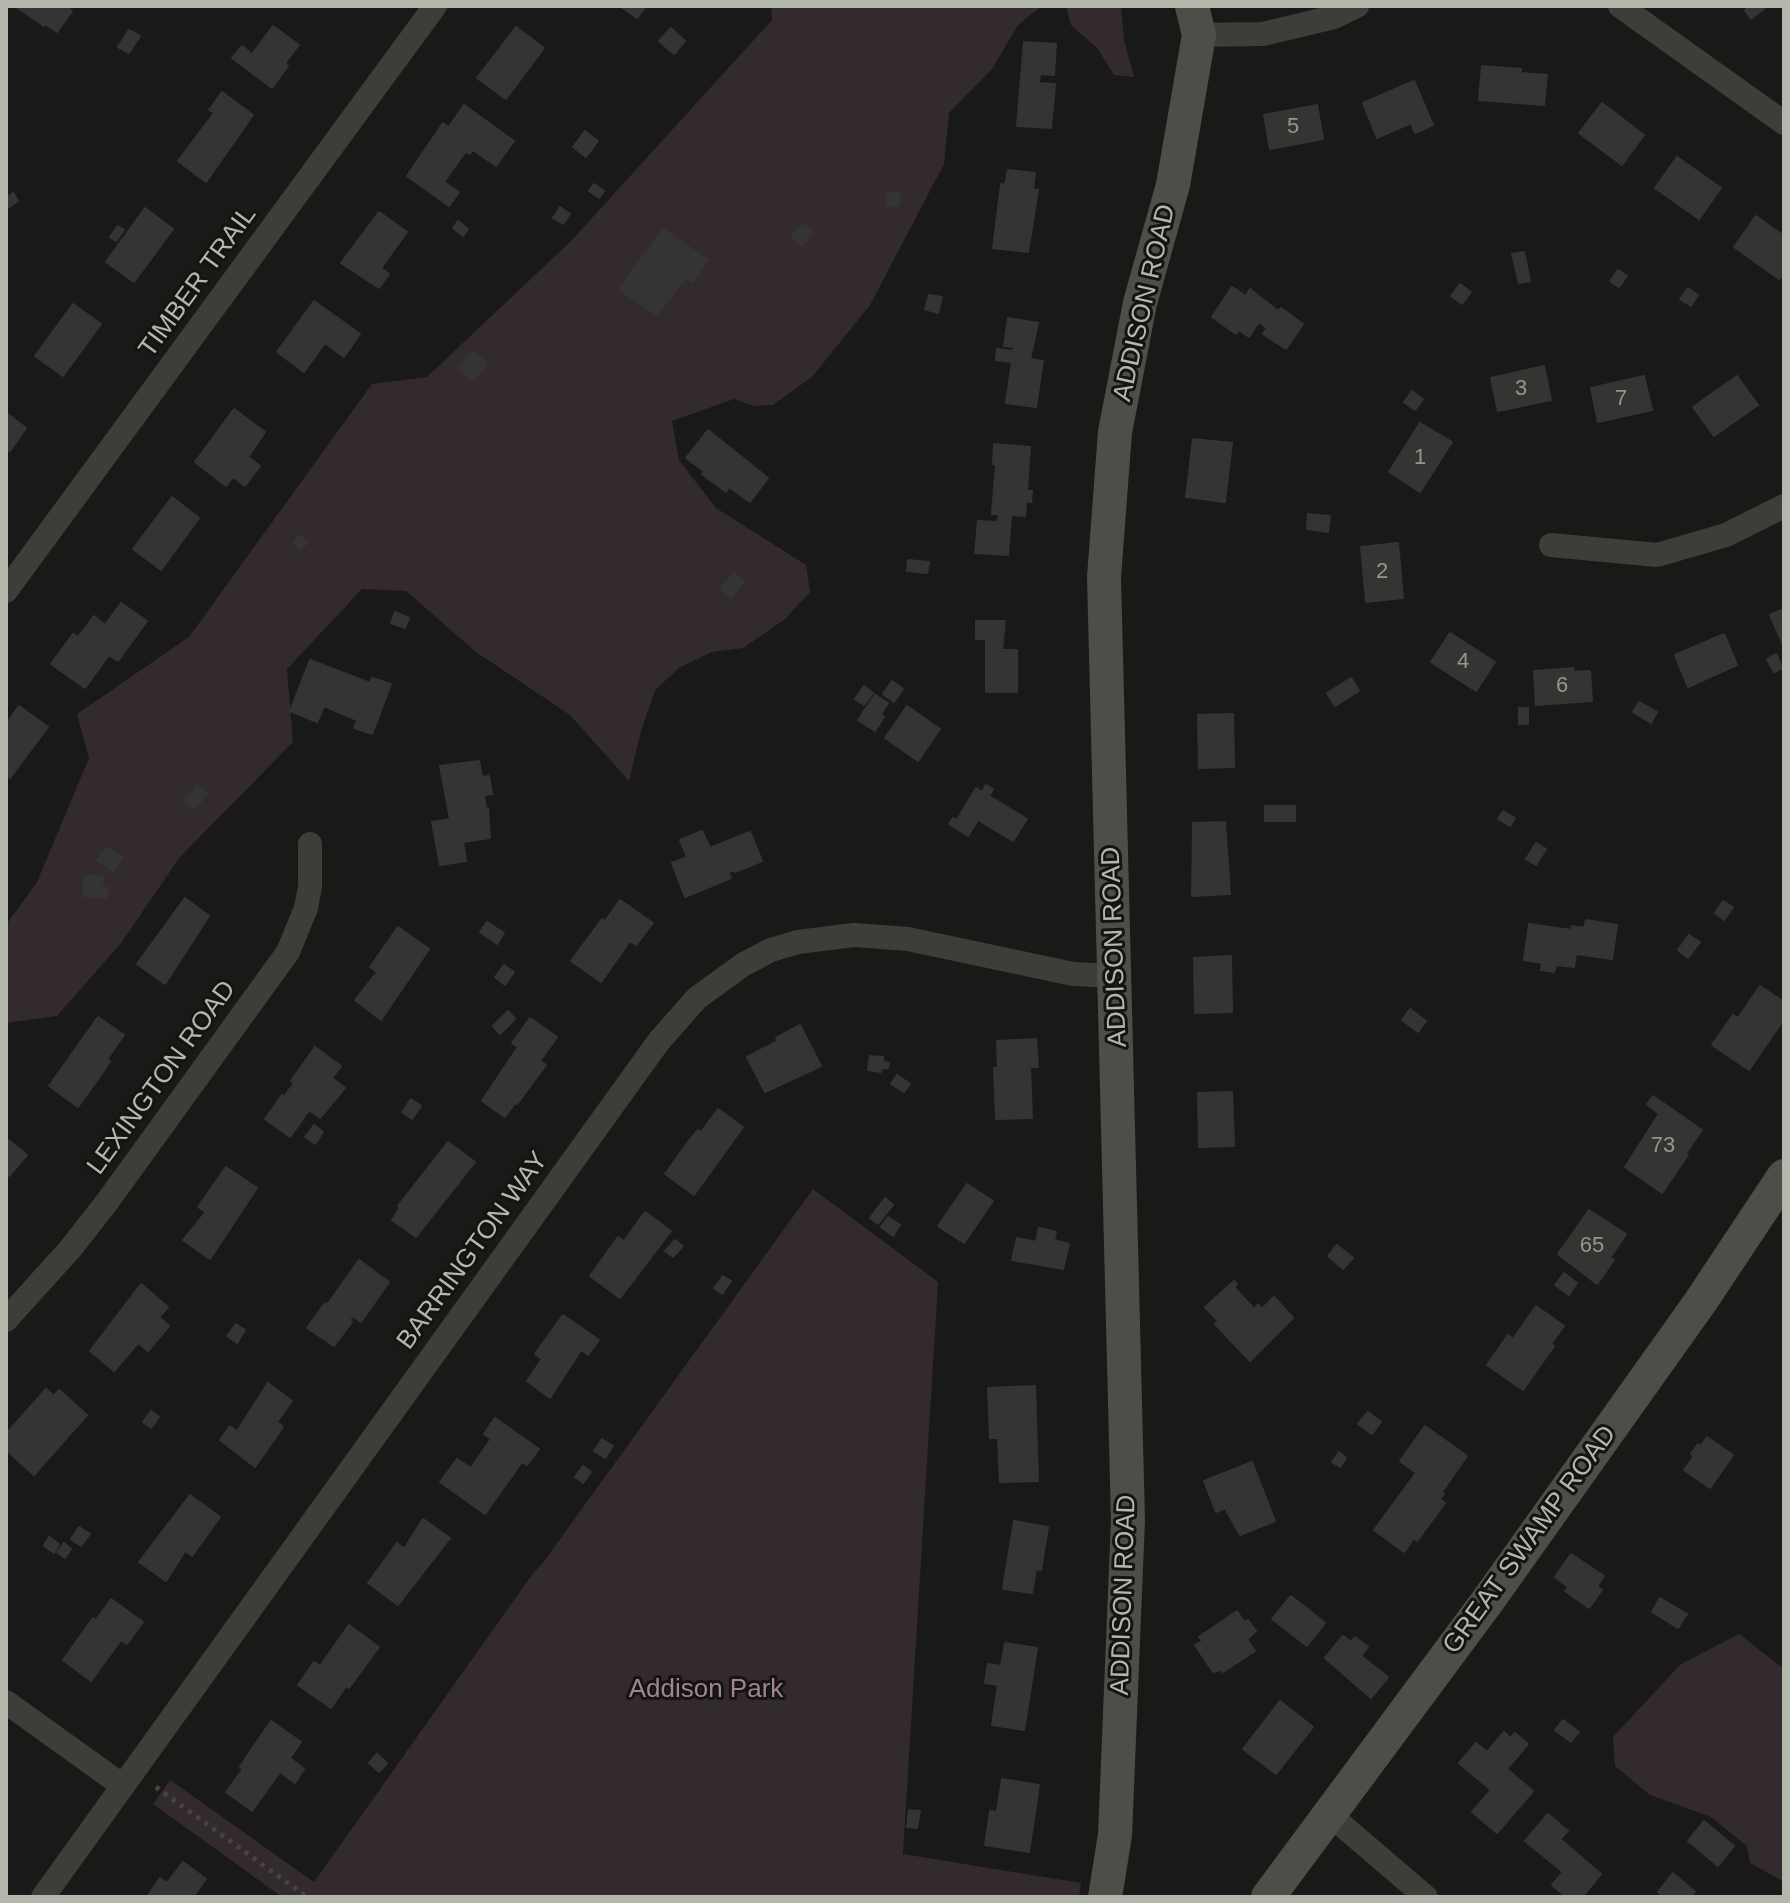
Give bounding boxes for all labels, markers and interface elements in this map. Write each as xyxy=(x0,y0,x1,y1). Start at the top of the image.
house number: 5 xyxy=(1287,114,1299,140)
street label: TIMBER TRAIL xyxy=(133,200,263,364)
street label: ADDISON ROAD xyxy=(1107,202,1183,404)
house number: 3 xyxy=(1515,376,1527,402)
house number: 7 xyxy=(1615,386,1627,412)
house number: 1 xyxy=(1414,445,1426,471)
house number: 2 xyxy=(1376,559,1388,585)
house number: 4 xyxy=(1457,649,1469,675)
house number: 6 xyxy=(1556,673,1568,699)
street label: ADDISON ROAD xyxy=(1096,846,1134,1048)
street label: LEXINGTON ROAD xyxy=(81,975,243,1181)
house number: 73 xyxy=(1651,1133,1675,1159)
street label: BARRINGTON WAY xyxy=(391,1146,555,1356)
house number: 65 xyxy=(1580,1233,1604,1259)
street label: GREAT SWAMP ROAD xyxy=(1437,1420,1623,1660)
street label: ADDISON ROAD xyxy=(1105,1494,1143,1696)
park label: Addison Park xyxy=(629,1674,783,1706)

